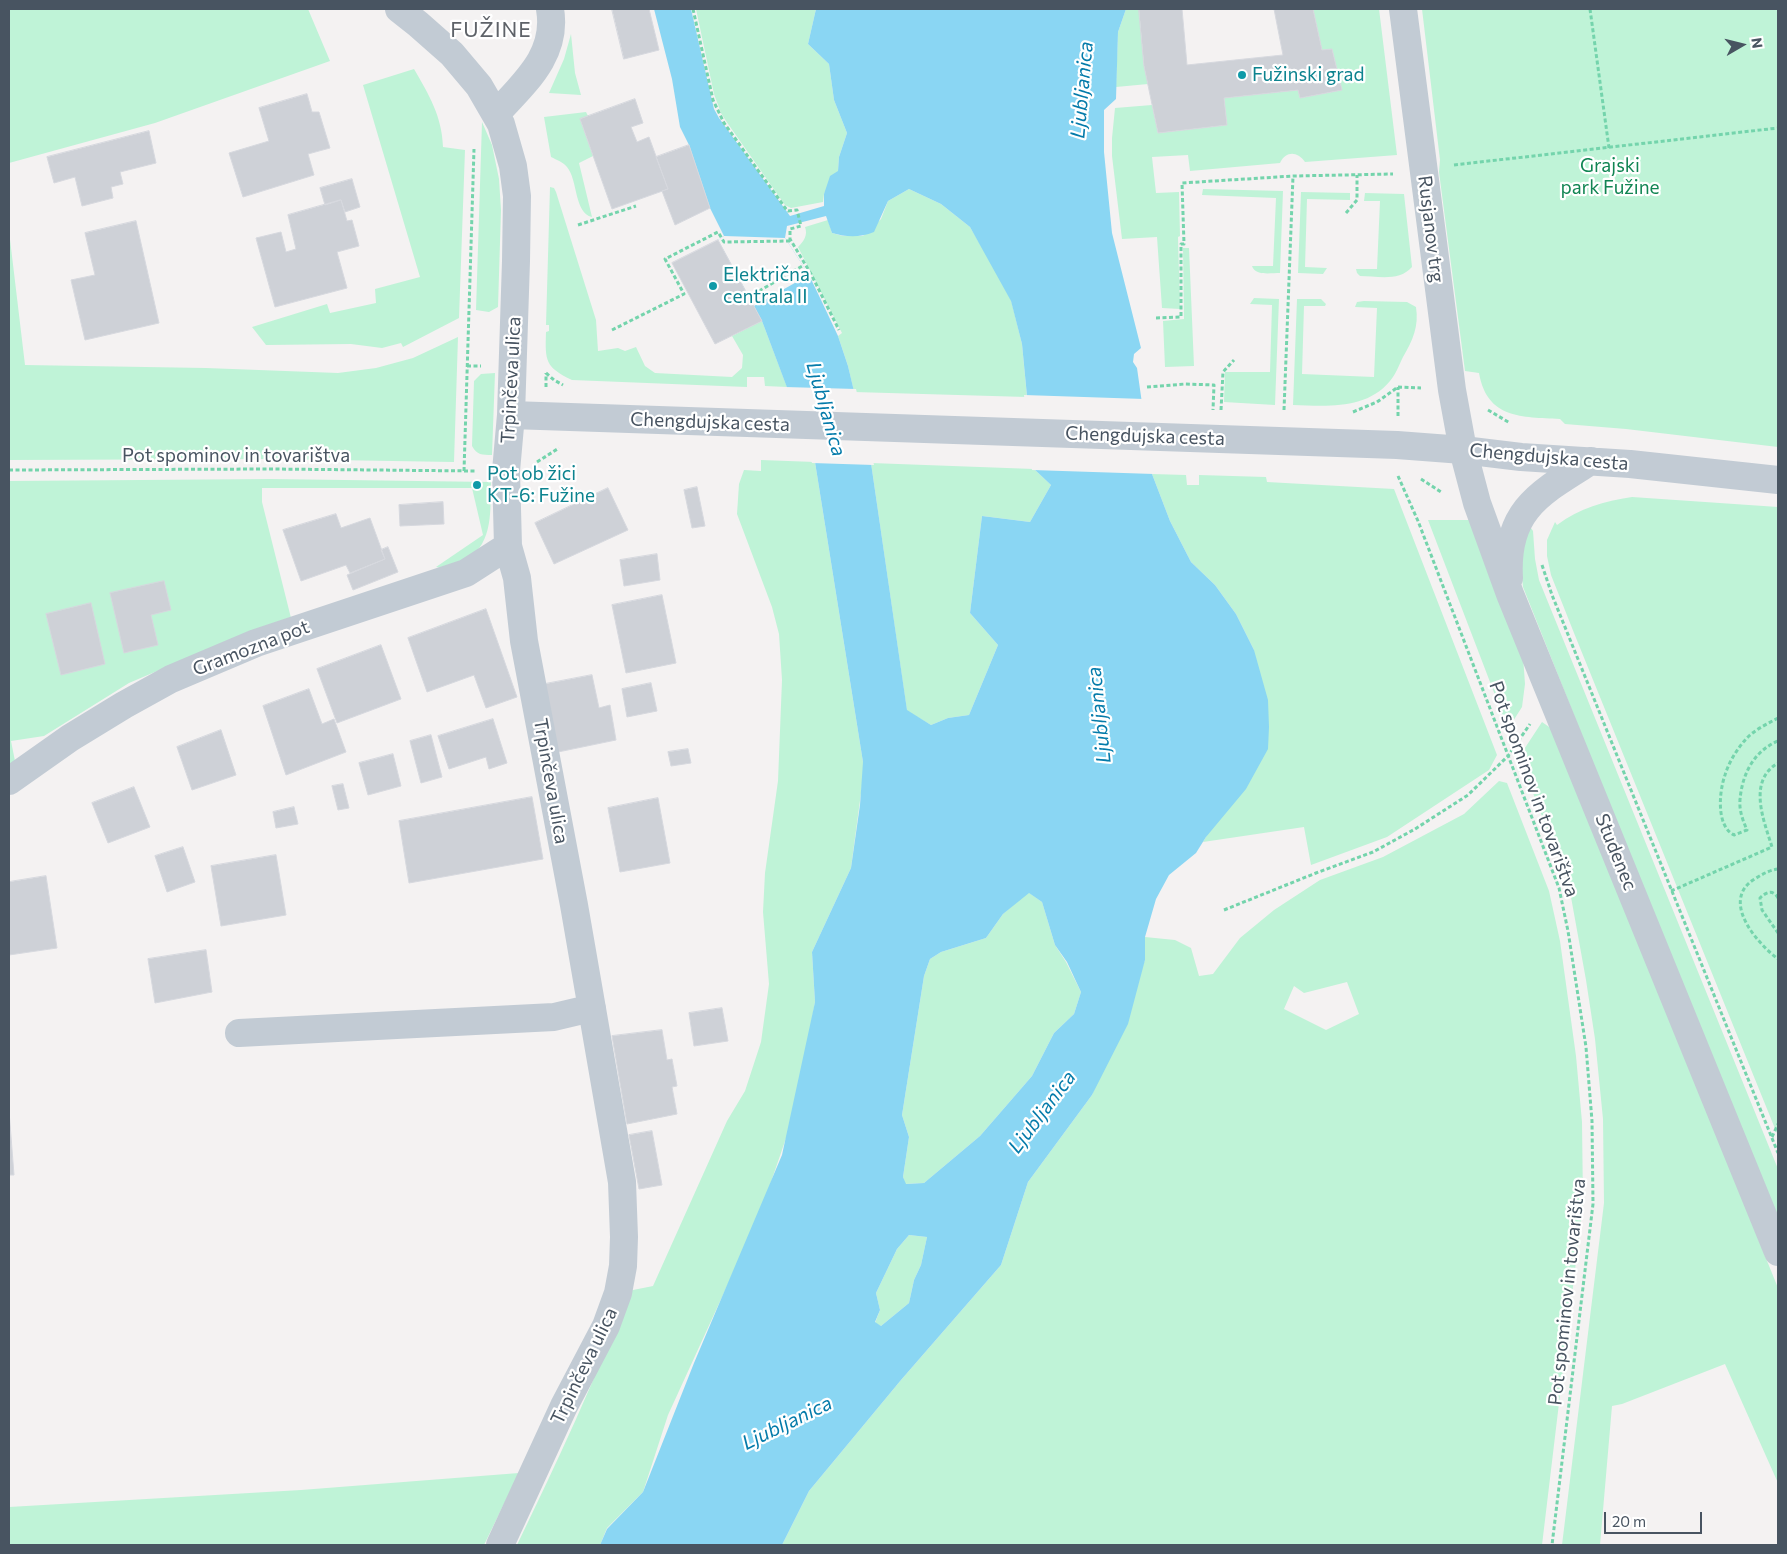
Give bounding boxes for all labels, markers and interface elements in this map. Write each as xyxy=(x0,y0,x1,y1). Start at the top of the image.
district label: FUŽINE xyxy=(449,17,533,43)
north arrow xyxy=(1717,20,1767,70)
text: N xyxy=(1748,36,1766,49)
water label: Ljubljanica xyxy=(1066,41,1098,139)
place label: Fužinski grad xyxy=(1252,64,1365,86)
marker: Fužinski grad xyxy=(1236,69,1248,81)
park label: Grajski park Fužine xyxy=(1560,155,1660,199)
street label: Rusjanov trg xyxy=(1413,174,1449,284)
place label: Električna centrala II xyxy=(723,264,810,308)
marker: Električna centrala II xyxy=(707,280,719,292)
street label: Trpinčeva ulica xyxy=(496,316,526,444)
water label: Ljubljanica xyxy=(801,359,851,459)
street label: Chengdujska cesta xyxy=(630,408,790,436)
street label: Chengdujska cesta xyxy=(1065,422,1225,450)
street label: Chengdujska cesta xyxy=(1468,439,1630,475)
street label: Pot spominov in tovarištva xyxy=(122,445,350,467)
place label: Pot ob žici KT-6: Fužine xyxy=(487,463,595,507)
marker: Pot ob žici KT-6: Fužine xyxy=(471,479,483,491)
street label: Gramozna pot xyxy=(189,615,313,681)
water label: Ljubljanica xyxy=(1082,665,1116,765)
street label: Pot spominov in tovarištva xyxy=(1484,678,1584,900)
street label: Trpinčeva ulica xyxy=(529,716,573,846)
street label: Studenec xyxy=(1590,810,1642,894)
water label: Ljubljanica xyxy=(1003,1066,1081,1158)
street label: Pot spominov in tovarištva xyxy=(1544,1177,1590,1407)
street label: Trpinčeva ulica xyxy=(546,1304,622,1428)
water label: Ljubljanica xyxy=(738,1391,836,1455)
scale bar xyxy=(1607,1502,1704,1534)
text: 20 m xyxy=(1612,1512,1646,1530)

